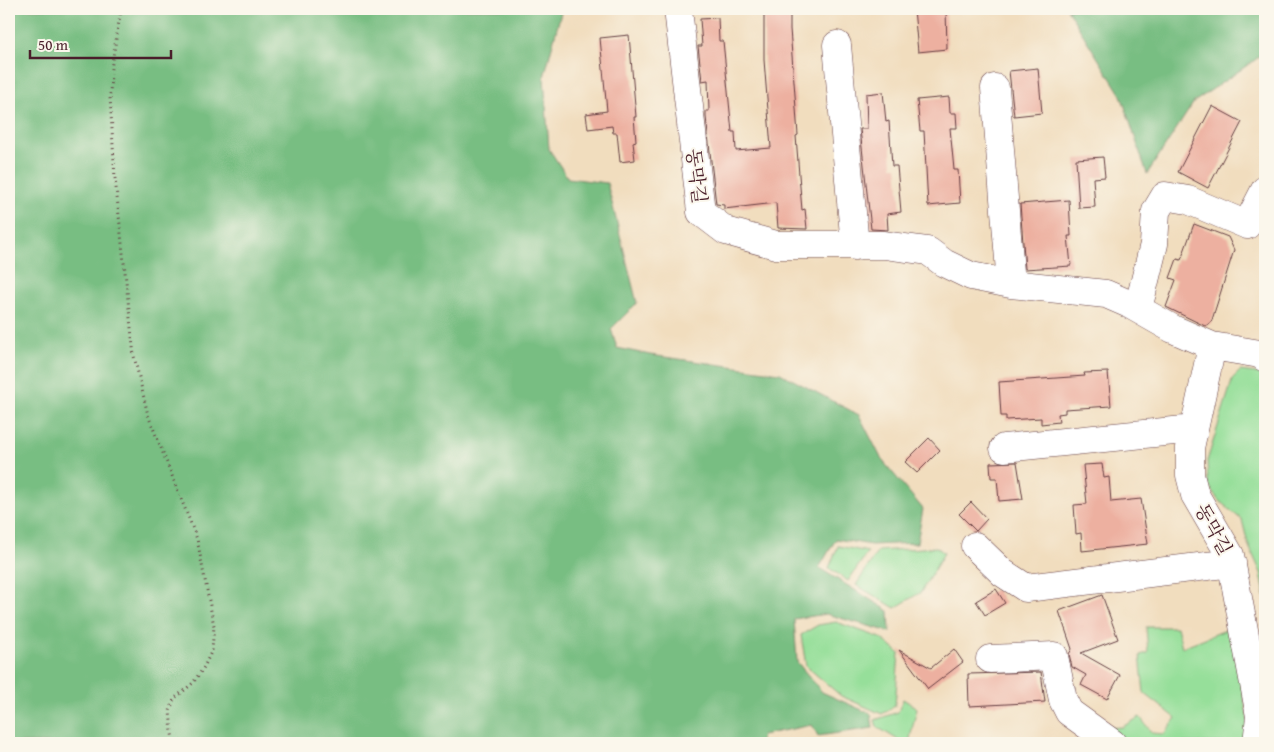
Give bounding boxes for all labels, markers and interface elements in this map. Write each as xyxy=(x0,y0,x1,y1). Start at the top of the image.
scale bar xyxy=(30,28,171,60)
text: 50 m xyxy=(38,34,69,55)
street label: 동막길 xyxy=(680,147,714,205)
street label: 동막길 xyxy=(1188,498,1240,560)

